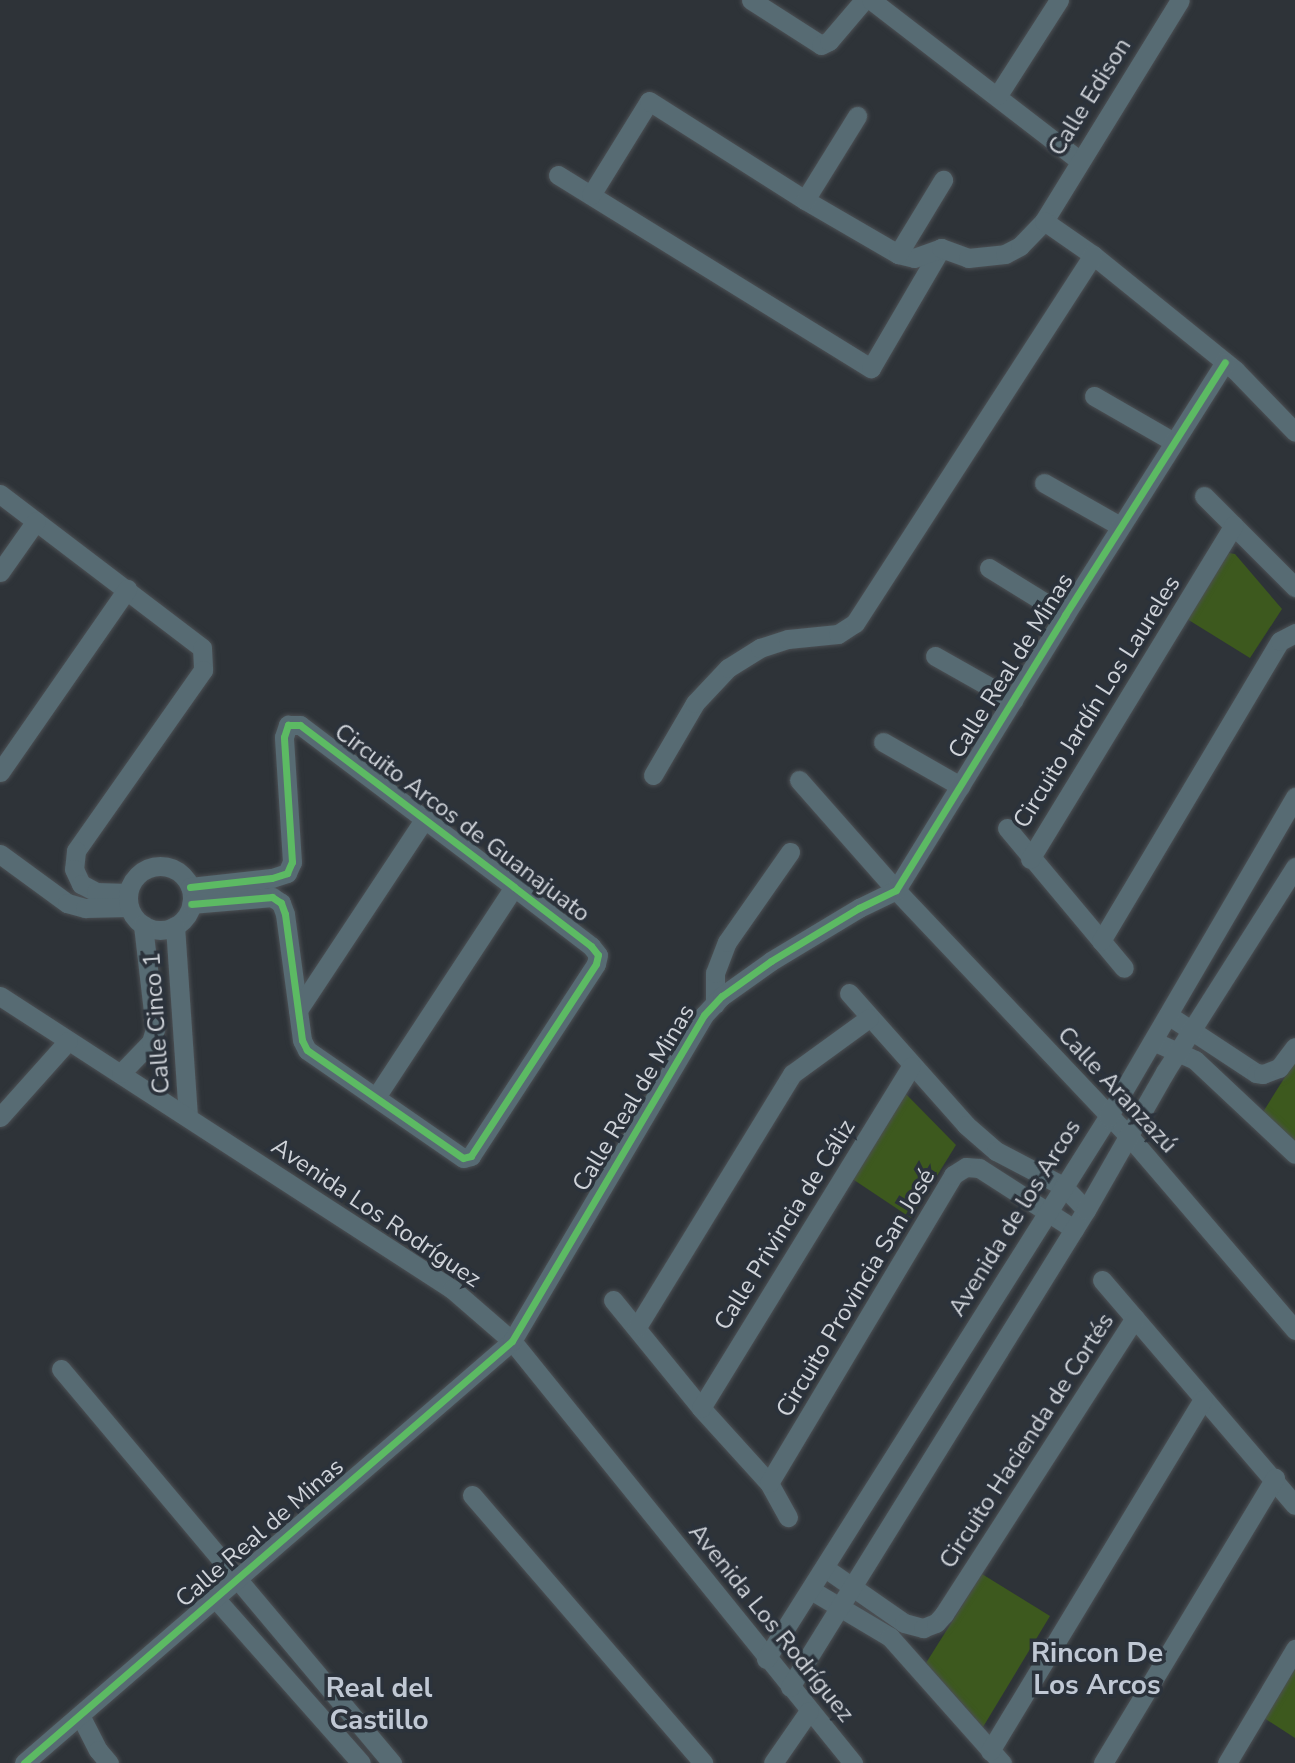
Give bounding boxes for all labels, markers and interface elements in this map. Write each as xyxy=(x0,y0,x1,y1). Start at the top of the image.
street label: Calle Edison xyxy=(1042,33,1138,161)
street label: Calle Real de Minas xyxy=(942,568,1080,764)
street label: Circuito Jardín Los Laureles xyxy=(1007,571,1187,833)
street label: Circuito Arcos de Guanajuato xyxy=(329,718,595,928)
street label: Calle Cinco 1 xyxy=(138,951,176,1095)
street label: Calle Real de Minas xyxy=(567,999,701,1197)
street label: Calle Aranzazú xyxy=(1051,1021,1183,1159)
street label: Calle Privincia de Cáliz xyxy=(708,1114,862,1336)
street label: Avenida de los Arcos xyxy=(943,1114,1087,1322)
street label: Avenida Los Rodríguez xyxy=(266,1132,486,1294)
street label: Circuito Provincia San José xyxy=(770,1164,942,1422)
street label: Circuito Hacienda de Cortés xyxy=(934,1308,1120,1574)
street label: Calle Real de Minas xyxy=(170,1452,350,1614)
street label: Avenida Los Rodríguez xyxy=(682,1518,860,1728)
district label: Rincon De Los Arcos xyxy=(1031,1636,1163,1702)
district label: Real del Castillo xyxy=(326,1671,432,1737)

